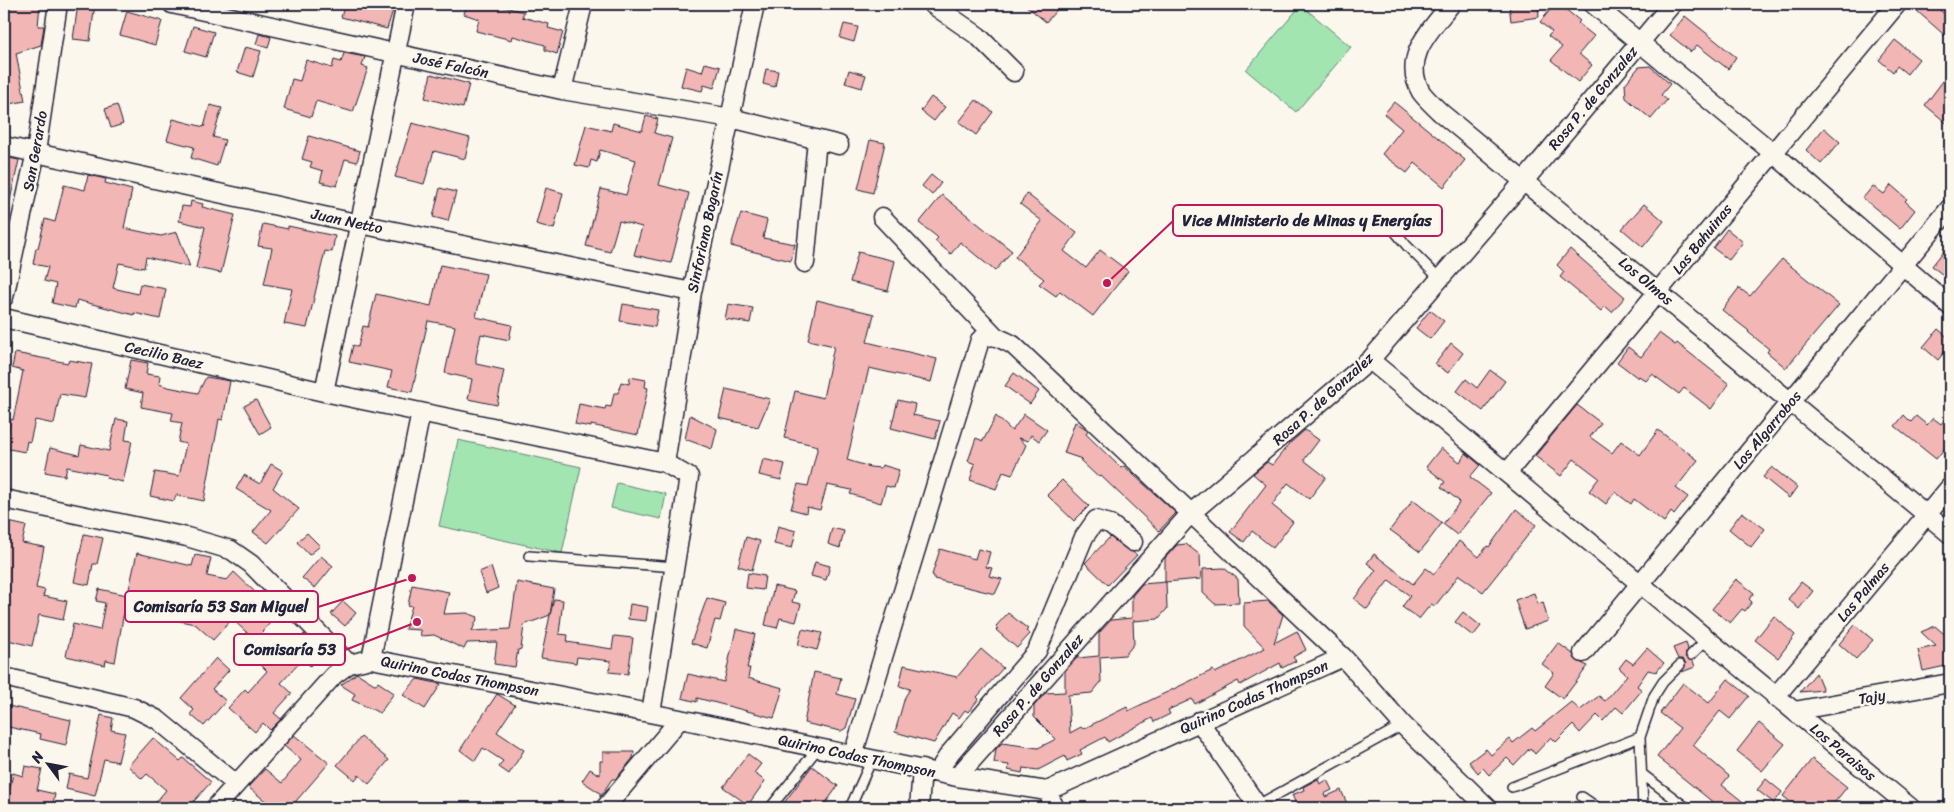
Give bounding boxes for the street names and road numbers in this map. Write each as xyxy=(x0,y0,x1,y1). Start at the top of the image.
street label: Rosa P. de Gonzalez xyxy=(1541,39,1645,156)
street label: José Falcón xyxy=(410,44,491,86)
street label: San Gerardo xyxy=(15,108,55,193)
street label: Sinforiano Bogarín xyxy=(679,169,731,295)
street label: Las Bahuinas xyxy=(1665,198,1739,280)
street label: Juan Netto xyxy=(308,201,385,241)
street label: Los Olmos xyxy=(1613,250,1679,312)
street label: Cecilio Baez xyxy=(122,333,207,377)
street label: Rosa P. de Gonzalez xyxy=(1266,345,1381,452)
street label: Los Algarrobos xyxy=(1726,384,1808,475)
street label: Las Palmas xyxy=(1830,556,1896,628)
street label: Rosa P. de Gonzalez xyxy=(986,627,1091,742)
street label: Quirino Codas Thompson xyxy=(379,648,541,704)
street label: Quirino Codas Thompson xyxy=(1175,652,1333,742)
street label: Tajy xyxy=(1856,682,1888,712)
street label: Los Paraisos xyxy=(1804,716,1882,788)
street label: Quirino Codas Thompson xyxy=(776,727,938,785)

